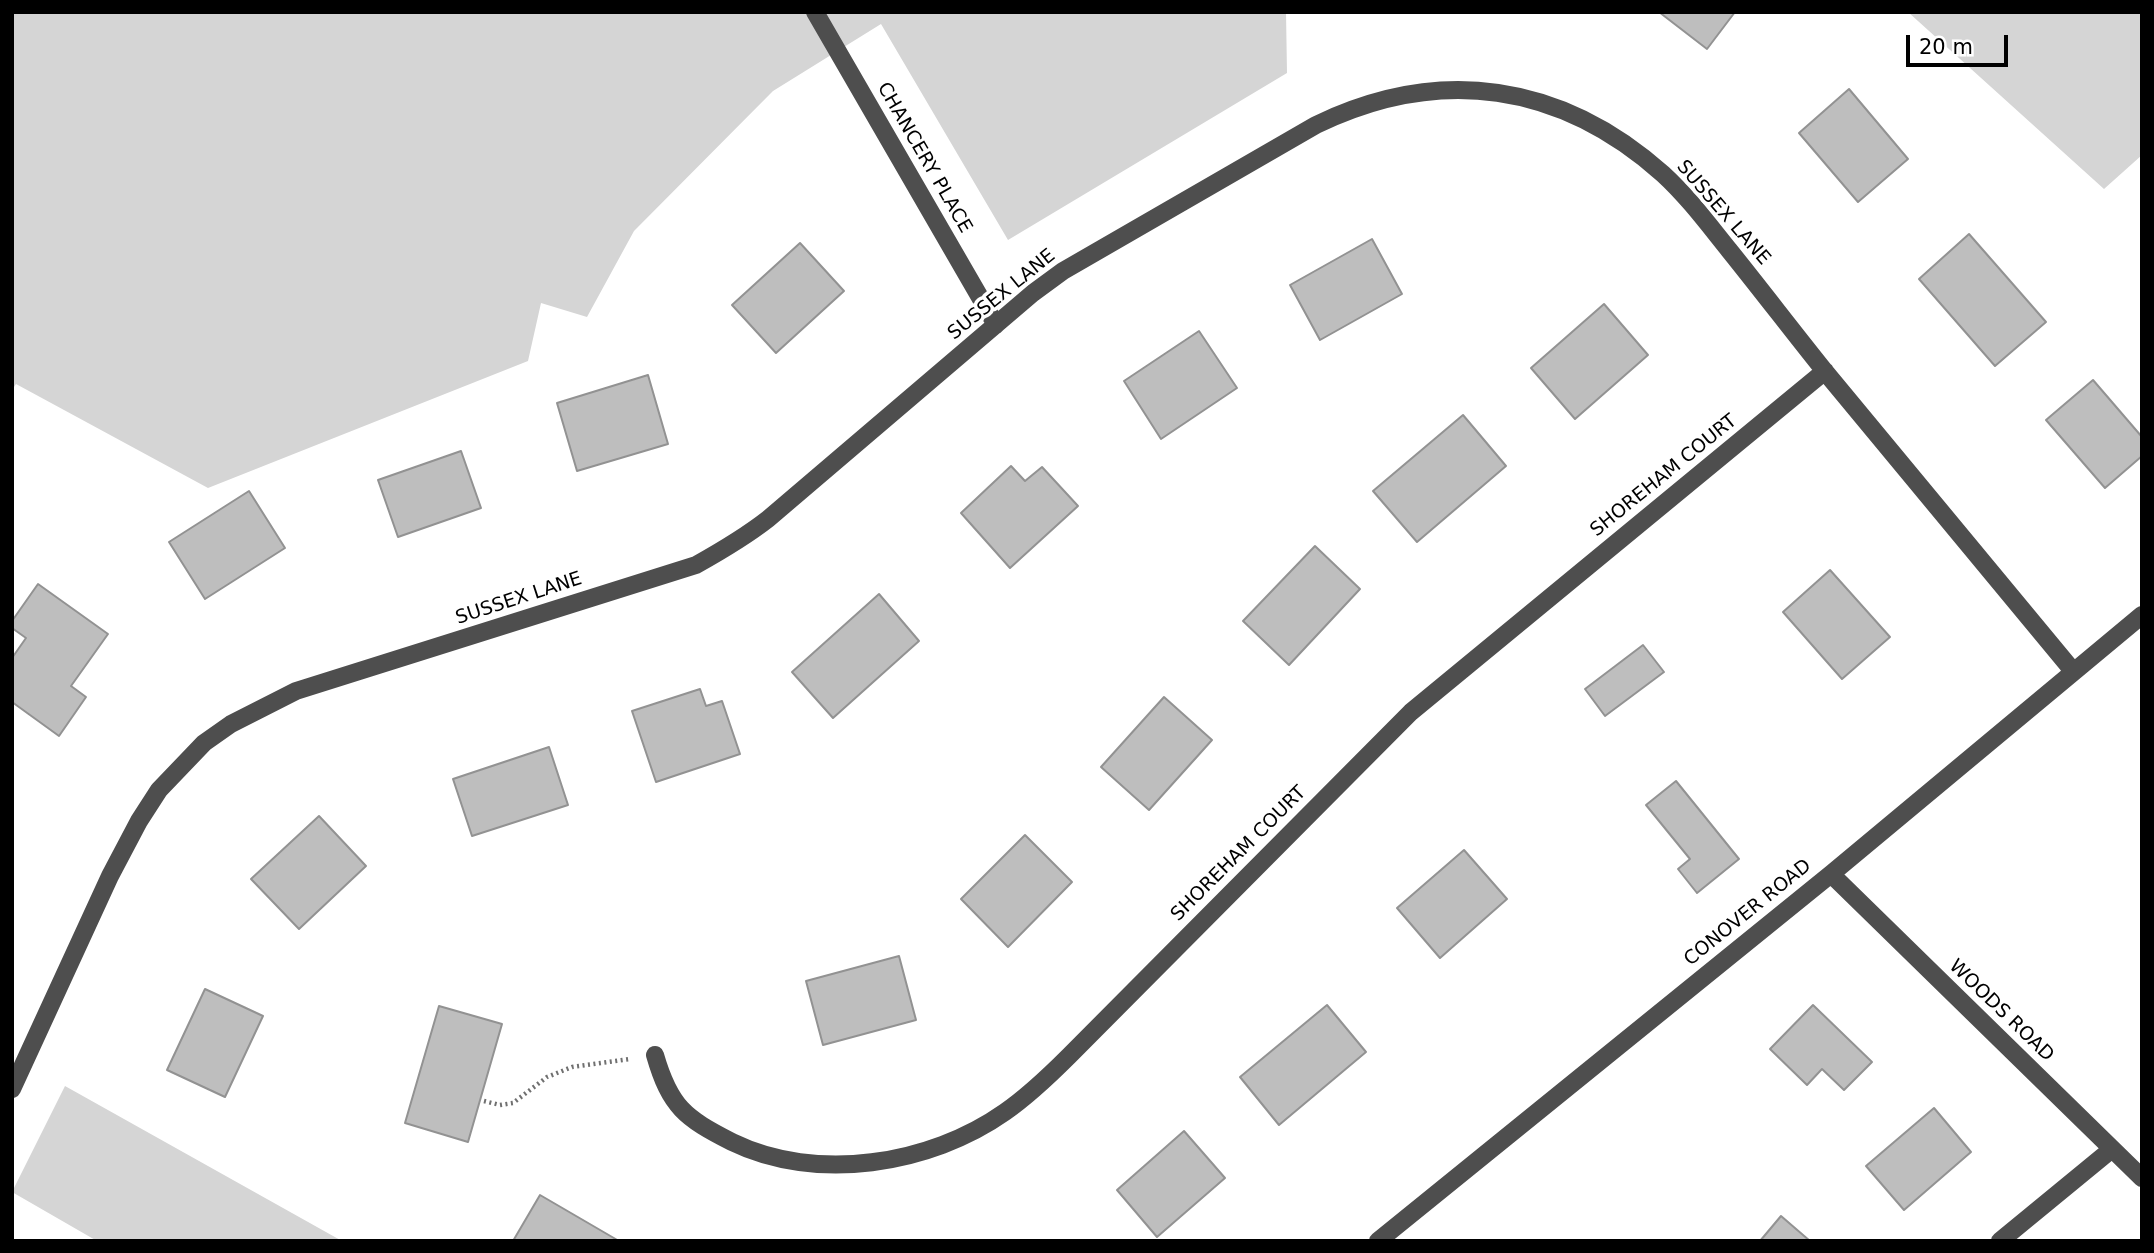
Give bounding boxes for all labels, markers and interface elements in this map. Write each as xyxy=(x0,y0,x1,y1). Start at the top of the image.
scale bar xyxy=(1909,21,2010,65)
text: 20 m xyxy=(1919,35,1973,59)
street label: CHANCERY PLACE xyxy=(872,79,976,237)
street label: SUSSEX LANE xyxy=(1671,156,1775,270)
street label: SUSSEX LANE xyxy=(944,245,1060,345)
street label: SHOREHAM COURT xyxy=(1586,410,1742,542)
street label: SUSSEX LANE xyxy=(453,568,585,630)
street label: SHOREHAM COURT xyxy=(1167,782,1311,926)
street label: CONOVER ROAD xyxy=(1680,855,1816,971)
street label: WOODS ROAD xyxy=(1944,955,2058,1067)

